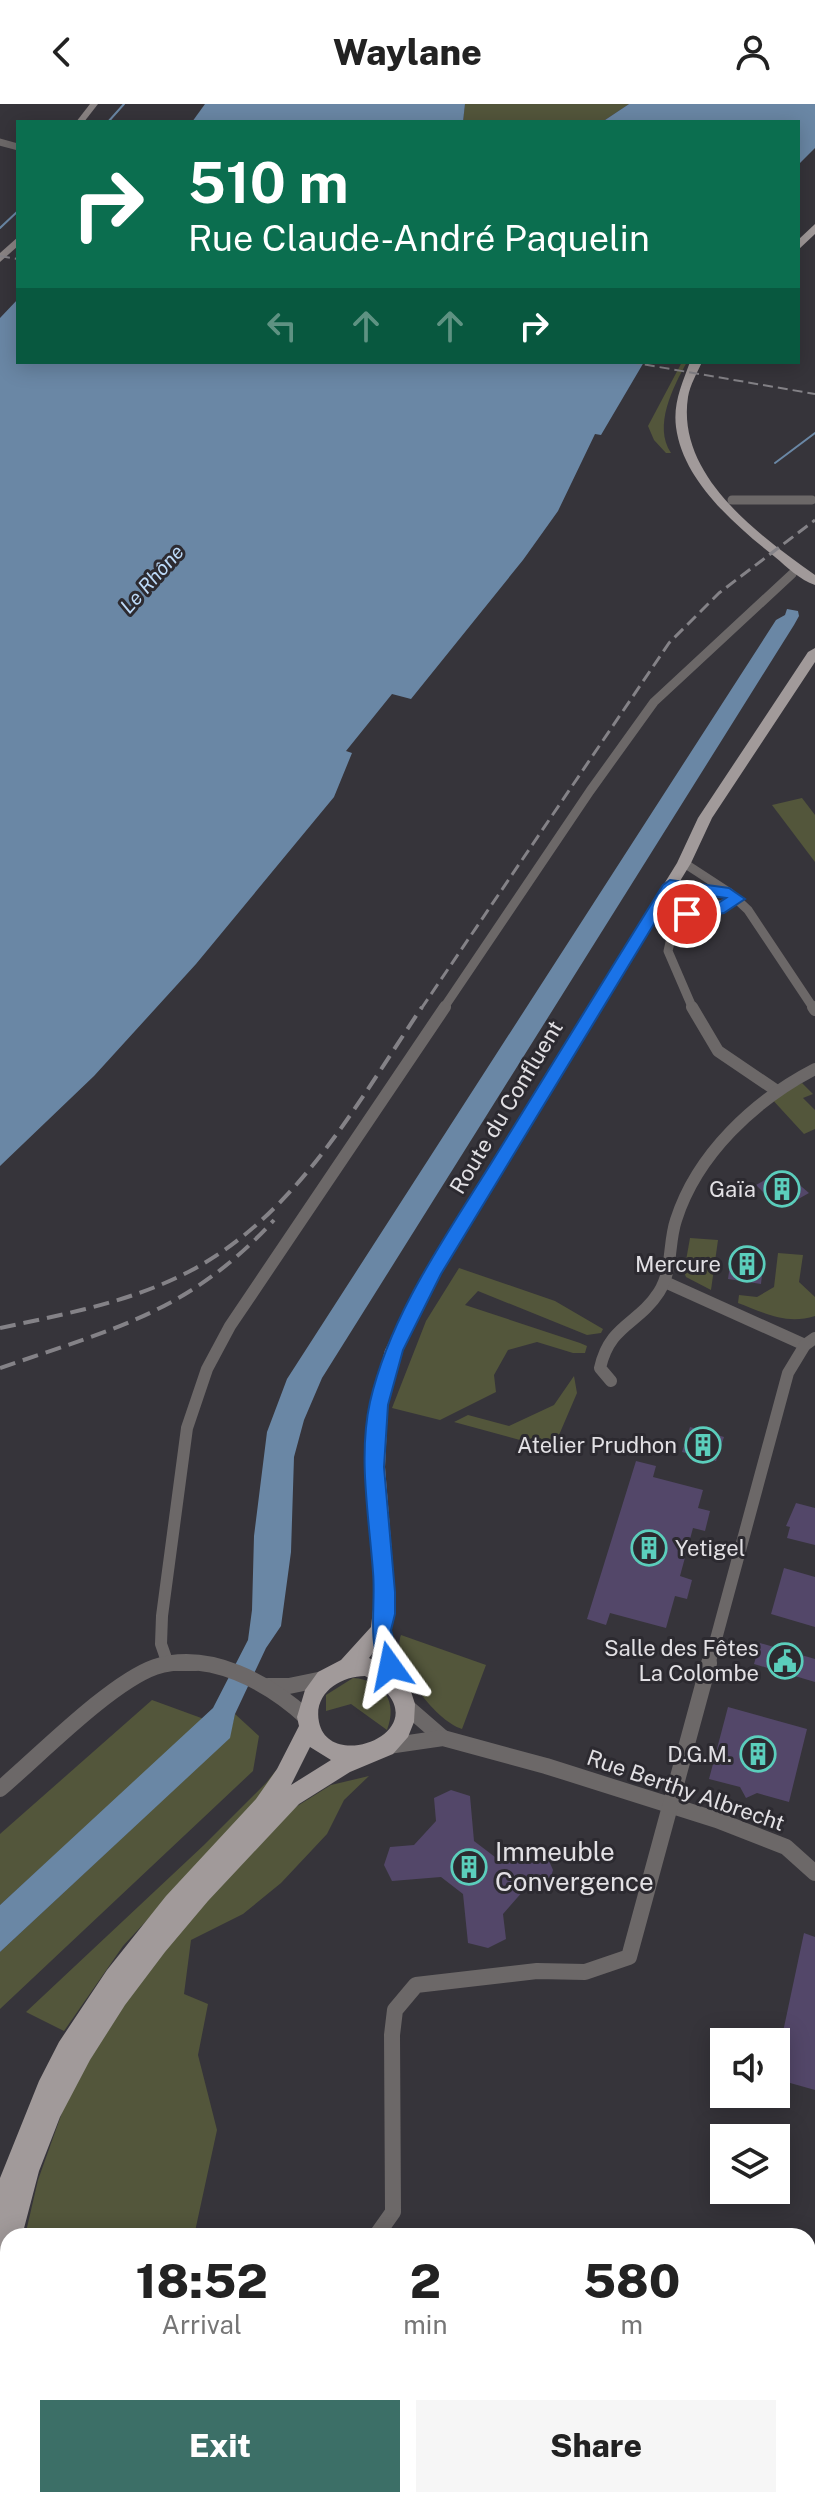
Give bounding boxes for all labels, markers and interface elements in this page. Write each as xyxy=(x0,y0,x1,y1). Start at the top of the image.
icon: back xyxy=(40,30,84,74)
icon: person xyxy=(731,30,775,74)
text: Waylane xyxy=(333,31,482,73)
text: 510 m xyxy=(188,150,349,216)
icon: right xyxy=(56,152,160,256)
text: Rue Claude-André Paquelin xyxy=(188,217,650,259)
icon: left xyxy=(260,304,304,348)
icon: ahead xyxy=(344,304,388,348)
icon: ahead xyxy=(428,304,472,348)
icon: right xyxy=(512,304,556,348)
water label: Le Rhône xyxy=(115,540,189,618)
pin xyxy=(653,880,721,948)
icon: arrive xyxy=(665,892,709,936)
street label: Route du Confluent xyxy=(444,1016,568,1198)
building icon: Gaïa xyxy=(763,1170,801,1208)
place label: Gaïa xyxy=(709,1176,756,1202)
building icon: Mercure xyxy=(728,1245,766,1283)
place label: Mercure xyxy=(635,1251,721,1277)
building icon: Atelier Prudhon xyxy=(684,1426,722,1464)
place label: Atelier Prudhon xyxy=(517,1432,677,1458)
building icon: Yetigel xyxy=(630,1529,668,1567)
place label: Yetigel xyxy=(675,1535,745,1561)
position arrow xyxy=(348,1624,432,1708)
place label: Salle des Fêtes La Colombe xyxy=(604,1635,759,1686)
public building icon: Salle des Fêtes La Colombe xyxy=(766,1642,804,1680)
building icon: D.G.M. xyxy=(739,1735,777,1773)
place label: D.G.M. xyxy=(667,1741,732,1767)
street label: Rue Berthy Albrecht xyxy=(584,1744,788,1836)
place label: Immeuble Convergence xyxy=(495,1836,654,1897)
building icon: Immeuble Convergence xyxy=(450,1848,488,1886)
map controls xyxy=(710,2028,790,2204)
button: sound xyxy=(710,2028,790,2108)
button: layers xyxy=(710,2124,790,2204)
text: 18:52 xyxy=(136,2252,268,2309)
text: 2 xyxy=(410,2252,441,2309)
text: 580 xyxy=(583,2252,680,2309)
text: Arrival xyxy=(161,2309,242,2340)
text: min xyxy=(403,2309,447,2340)
text: m xyxy=(620,2309,643,2340)
button: Exit xyxy=(40,2400,400,2492)
button: Share xyxy=(416,2400,776,2492)

